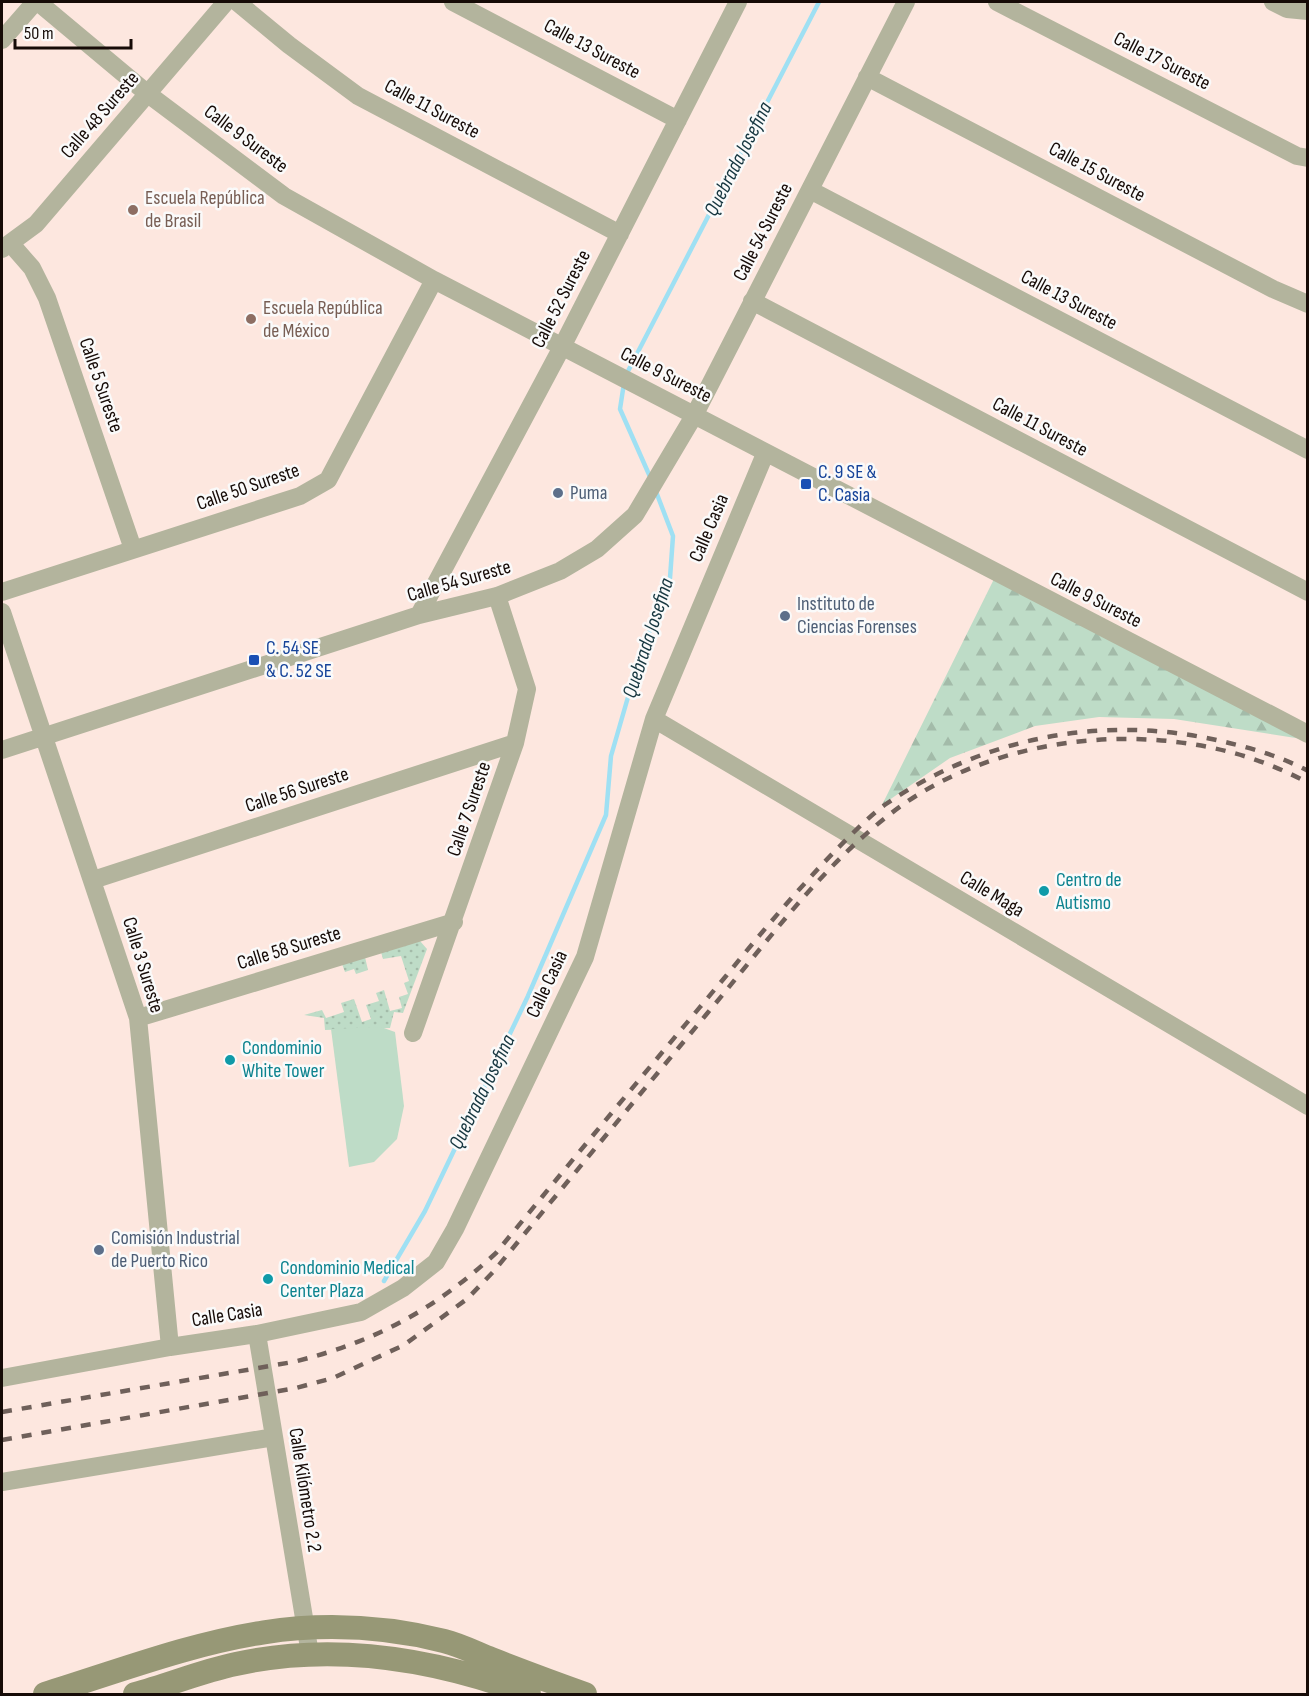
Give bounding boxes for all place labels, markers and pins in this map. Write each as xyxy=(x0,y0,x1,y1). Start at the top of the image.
place label: Escuela República de Brasil xyxy=(145,186,265,233)
marker: Escuela República de Brasil xyxy=(126,203,140,217)
place label: Escuela República de México xyxy=(263,296,383,343)
marker: Escuela República de México xyxy=(244,312,258,326)
place label: C. 9 SE & C. Casia xyxy=(818,460,877,507)
marker: C. 9 SE & C. Casia xyxy=(799,477,813,491)
place label: Puma xyxy=(570,481,607,505)
marker: Puma xyxy=(551,486,565,500)
place label: Instituto de Ciencias Forenses xyxy=(797,592,917,639)
marker: Instituto de Ciencias Forenses xyxy=(778,609,792,623)
place label: C. 54 SE & C. 52 SE xyxy=(266,636,332,683)
marker: C. 54 SE & C. 52 SE xyxy=(247,653,261,667)
place label: Centro de Autismo xyxy=(1055,868,1122,915)
marker: Centro de Autismo xyxy=(1037,884,1051,898)
place label: Condominio White Tower xyxy=(242,1036,325,1083)
marker: Condominio White Tower xyxy=(223,1053,237,1067)
place label: Comisión Industrial de Puerto Rico xyxy=(111,1226,240,1273)
marker: Comisión Industrial de Puerto Rico xyxy=(92,1243,106,1257)
place label: Condominio Medical Center Plaza xyxy=(280,1256,414,1303)
marker: Condominio Medical Center Plaza xyxy=(261,1272,275,1286)

